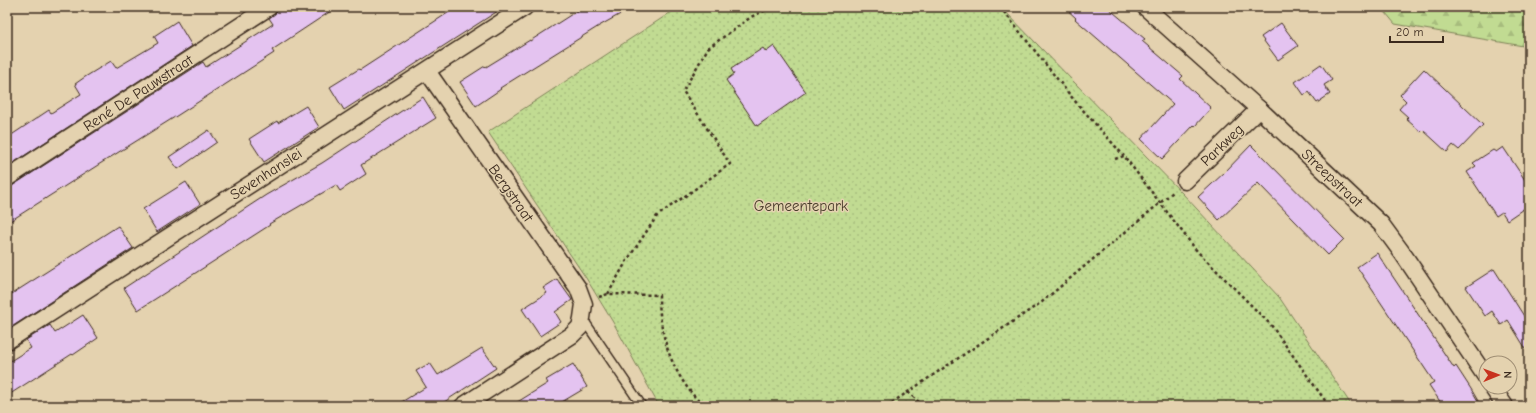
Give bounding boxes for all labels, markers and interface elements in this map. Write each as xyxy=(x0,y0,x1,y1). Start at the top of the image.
scale bar xyxy=(1390,18,1443,44)
text: 20 m xyxy=(1396,25,1424,39)
street label: René De Pauwstraat xyxy=(80,50,197,135)
street label: Parkweg xyxy=(1197,120,1247,170)
street label: Sevenhanslei xyxy=(227,144,305,204)
street label: Streepstraat xyxy=(1298,145,1367,211)
street label: Bergstraat xyxy=(485,161,538,226)
park label: Gemeentepark xyxy=(754,197,849,215)
north arrow xyxy=(1478,355,1518,395)
text: N xyxy=(1501,371,1514,379)

